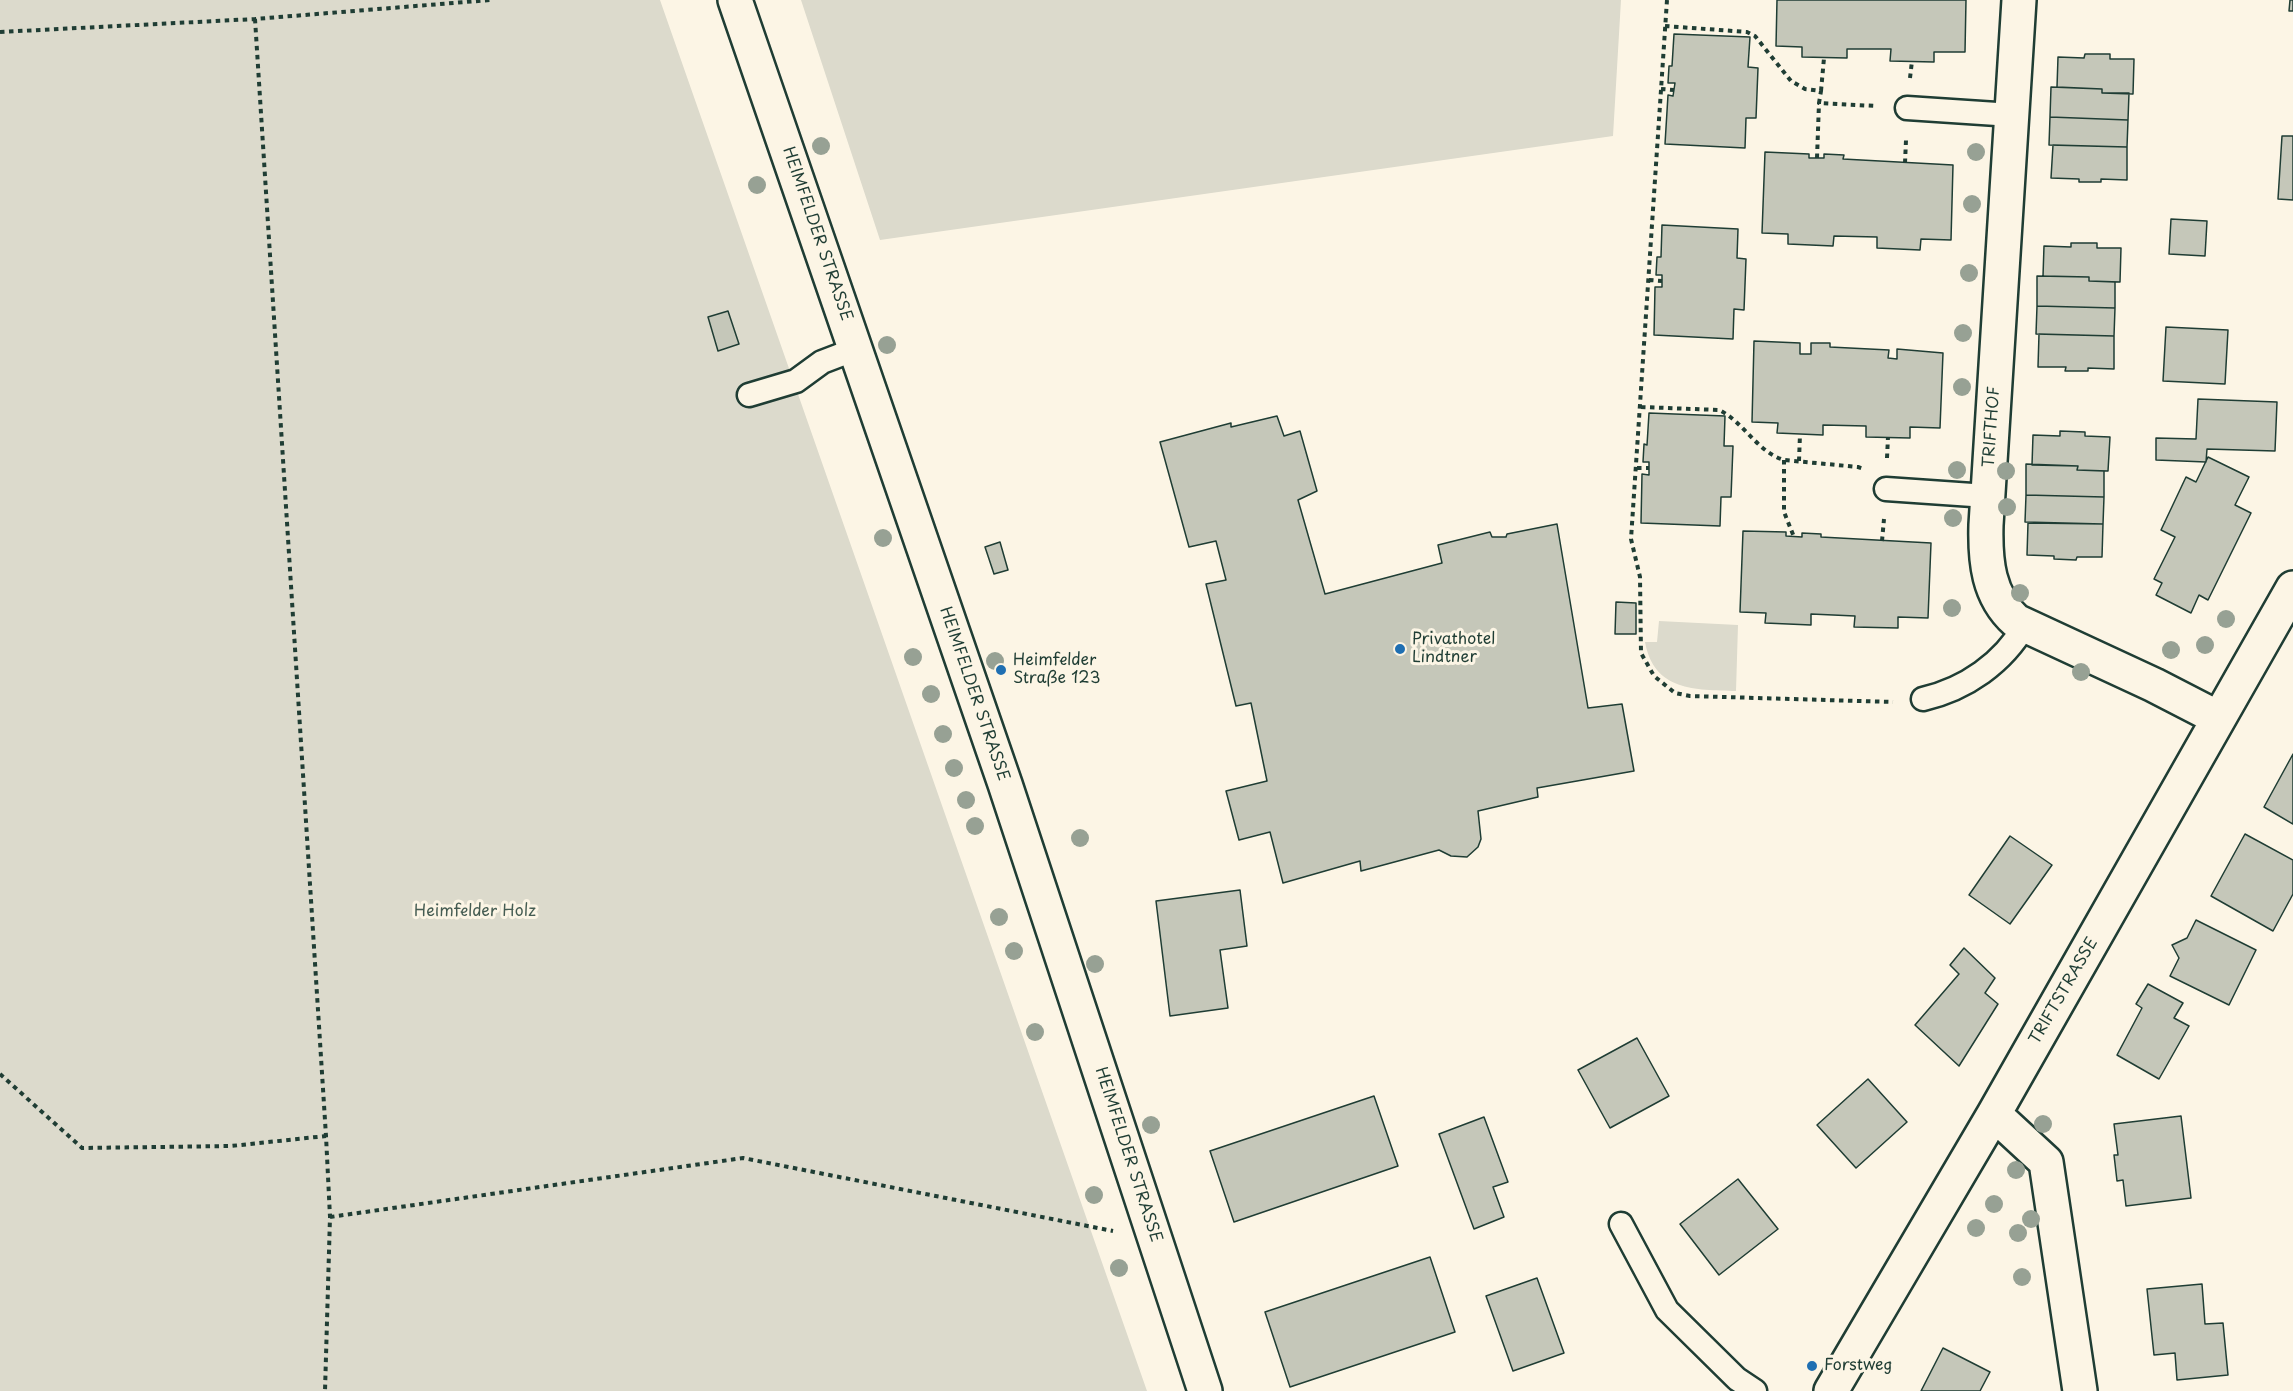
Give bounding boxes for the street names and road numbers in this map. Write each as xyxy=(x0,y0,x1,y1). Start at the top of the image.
street label: HEIMFELDER STRASSE xyxy=(778,144,856,324)
street label: TRIFTHOF xyxy=(1980,386,2004,468)
street label: HEIMFELDER STRASSE xyxy=(935,604,1013,784)
street label: TRIFTSTRASSE xyxy=(2026,934,2102,1048)
street label: HEIMFELDER STRASSE xyxy=(1091,1065,1165,1245)

